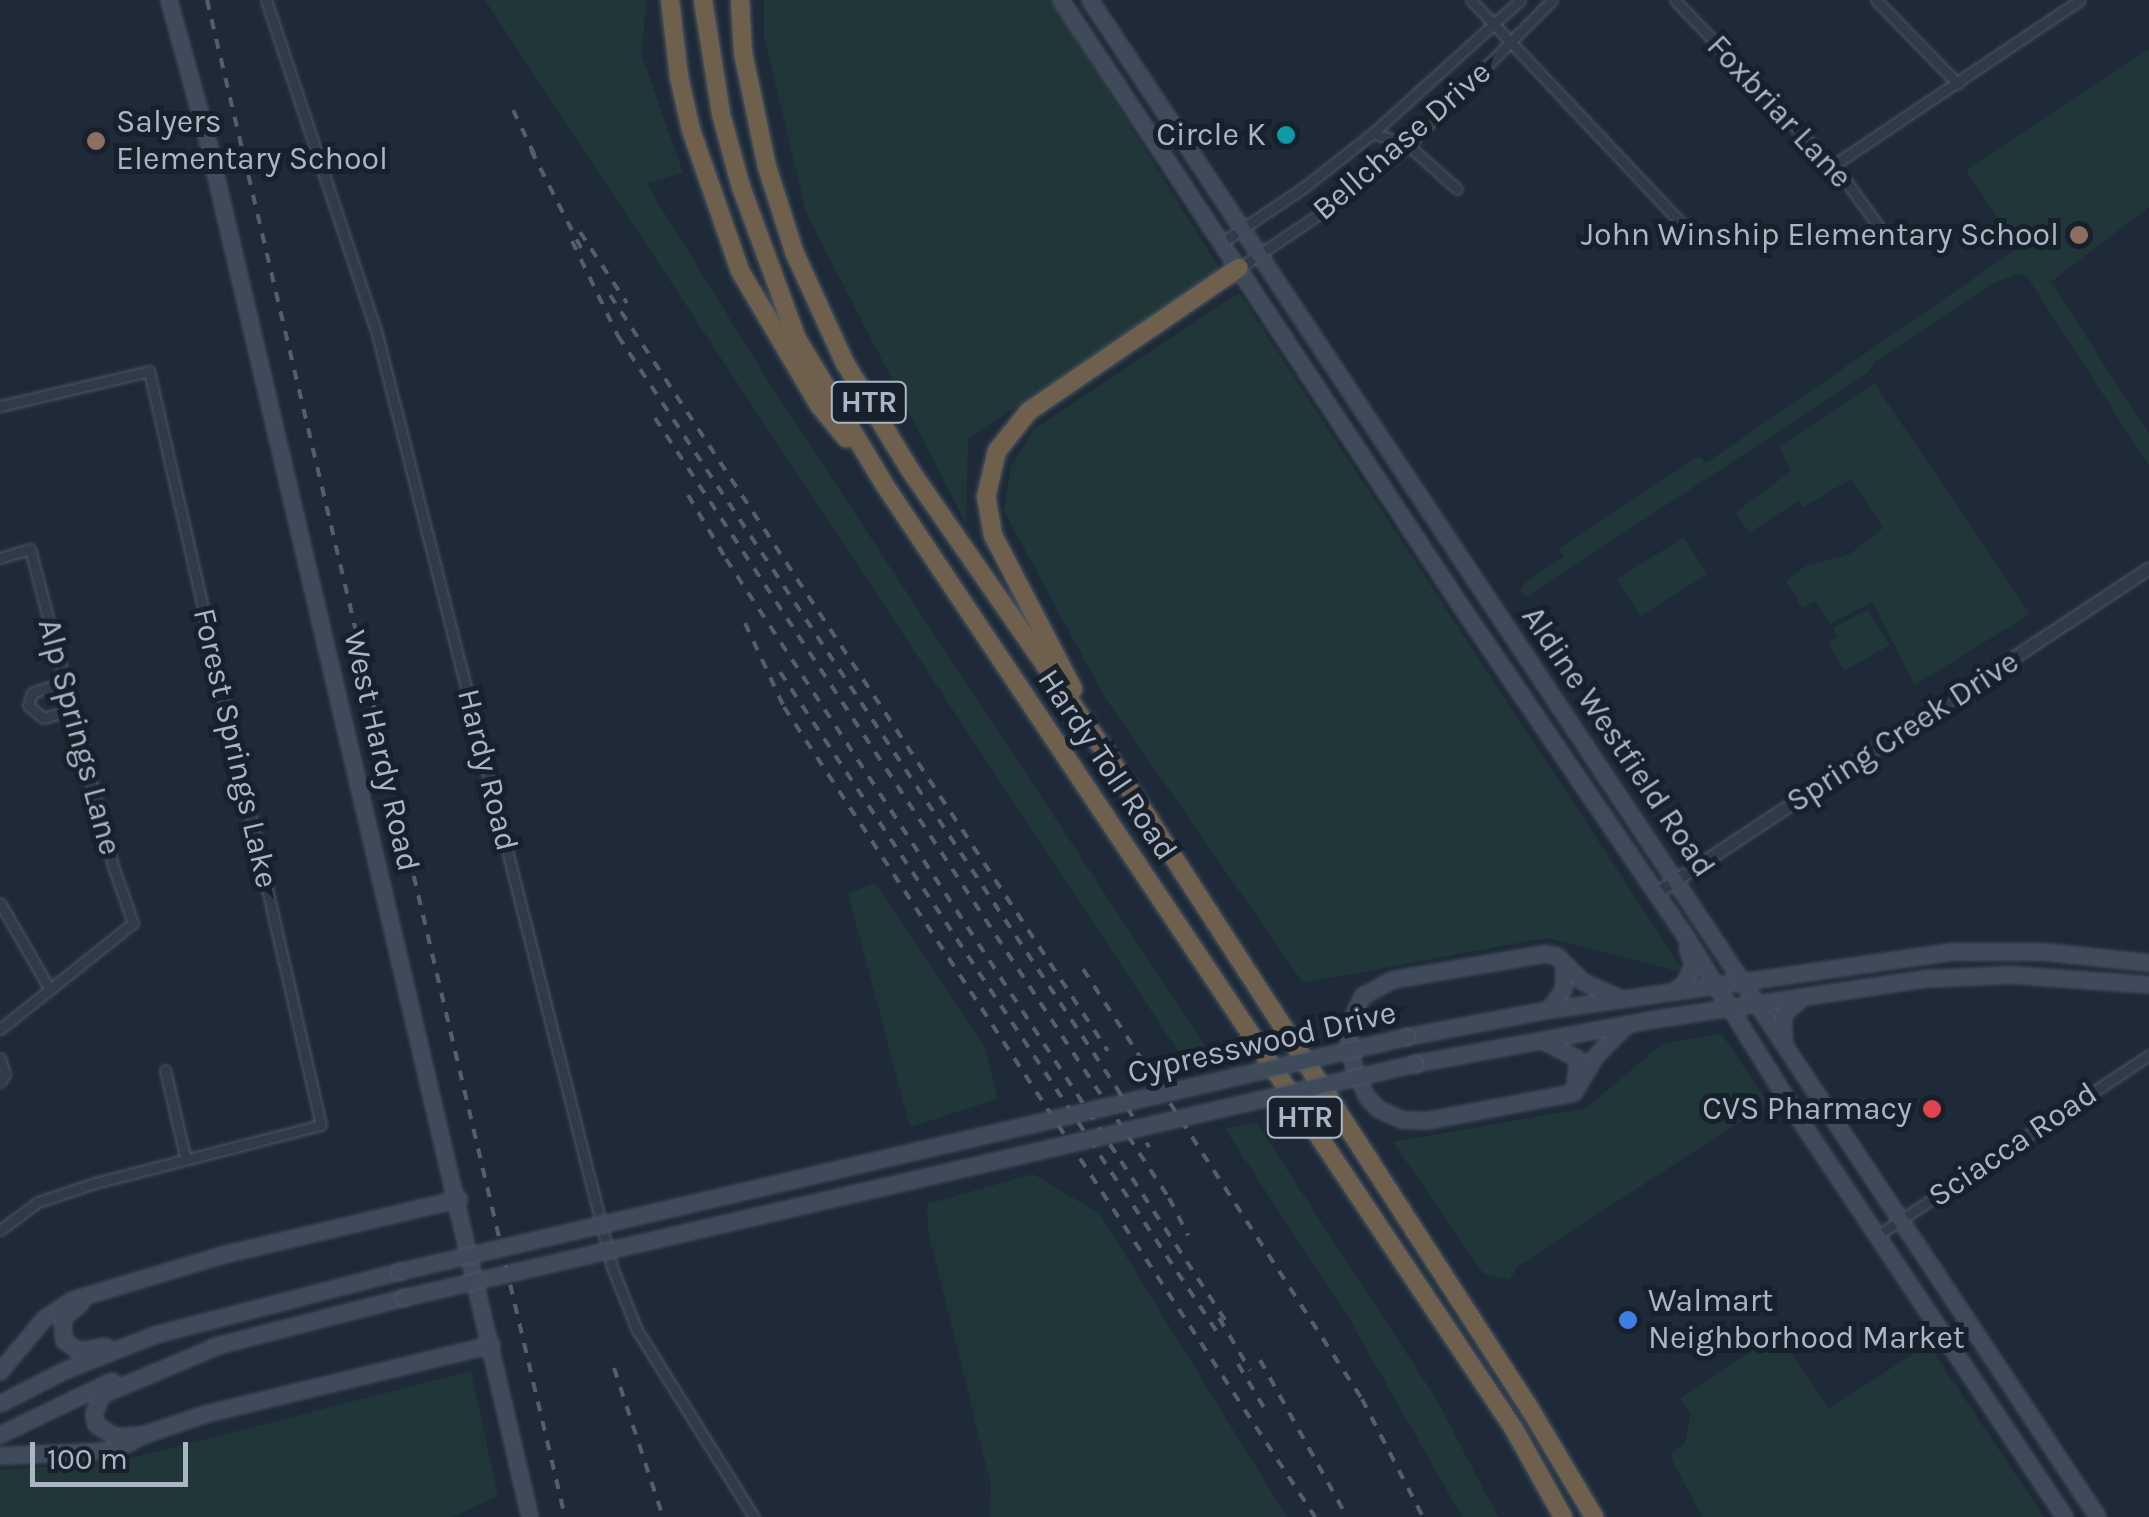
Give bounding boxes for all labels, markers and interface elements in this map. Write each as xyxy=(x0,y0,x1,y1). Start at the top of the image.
street label: Foxbriar Lane xyxy=(1698,28,1860,196)
street label: Bellchase Drive xyxy=(1305,53,1499,229)
place label: Salyers Elementary School xyxy=(116,104,388,179)
place label: Circle K xyxy=(1156,116,1266,154)
marker: Circle K xyxy=(1275,124,1297,146)
marker: Salyers Elementary School xyxy=(85,130,107,152)
place label: John Winship Elementary School xyxy=(1581,216,2059,254)
marker: John Winship Elementary School xyxy=(2068,224,2090,246)
road number: HTR xyxy=(829,377,909,427)
street label: Aldine Westfield Road xyxy=(1513,599,1723,885)
street label: Forest Springs Lake xyxy=(184,604,286,892)
street label: Alp Springs Lane xyxy=(29,615,129,859)
street label: West Hardy Road xyxy=(335,627,427,875)
street label: Spring Creek Drive xyxy=(1780,643,2026,821)
street label: Hardy Toll Road xyxy=(1029,662,1185,868)
street label: Hardy Road xyxy=(448,685,526,855)
street label: Cypresswood Drive xyxy=(1124,993,1400,1093)
street label: Sciacca Road xyxy=(1921,1075,2105,1215)
place label: CVS Pharmacy xyxy=(1702,1090,1912,1128)
road number: HTR xyxy=(1265,1092,1345,1142)
marker: CVS Pharmacy xyxy=(1921,1098,1943,1120)
place label: Walmart Neighborhood Market xyxy=(1648,1283,1965,1358)
marker: Walmart Neighborhood Market xyxy=(1617,1309,1639,1331)
scale bar xyxy=(35,1422,192,1484)
text: 100 m xyxy=(47,1441,128,1477)

